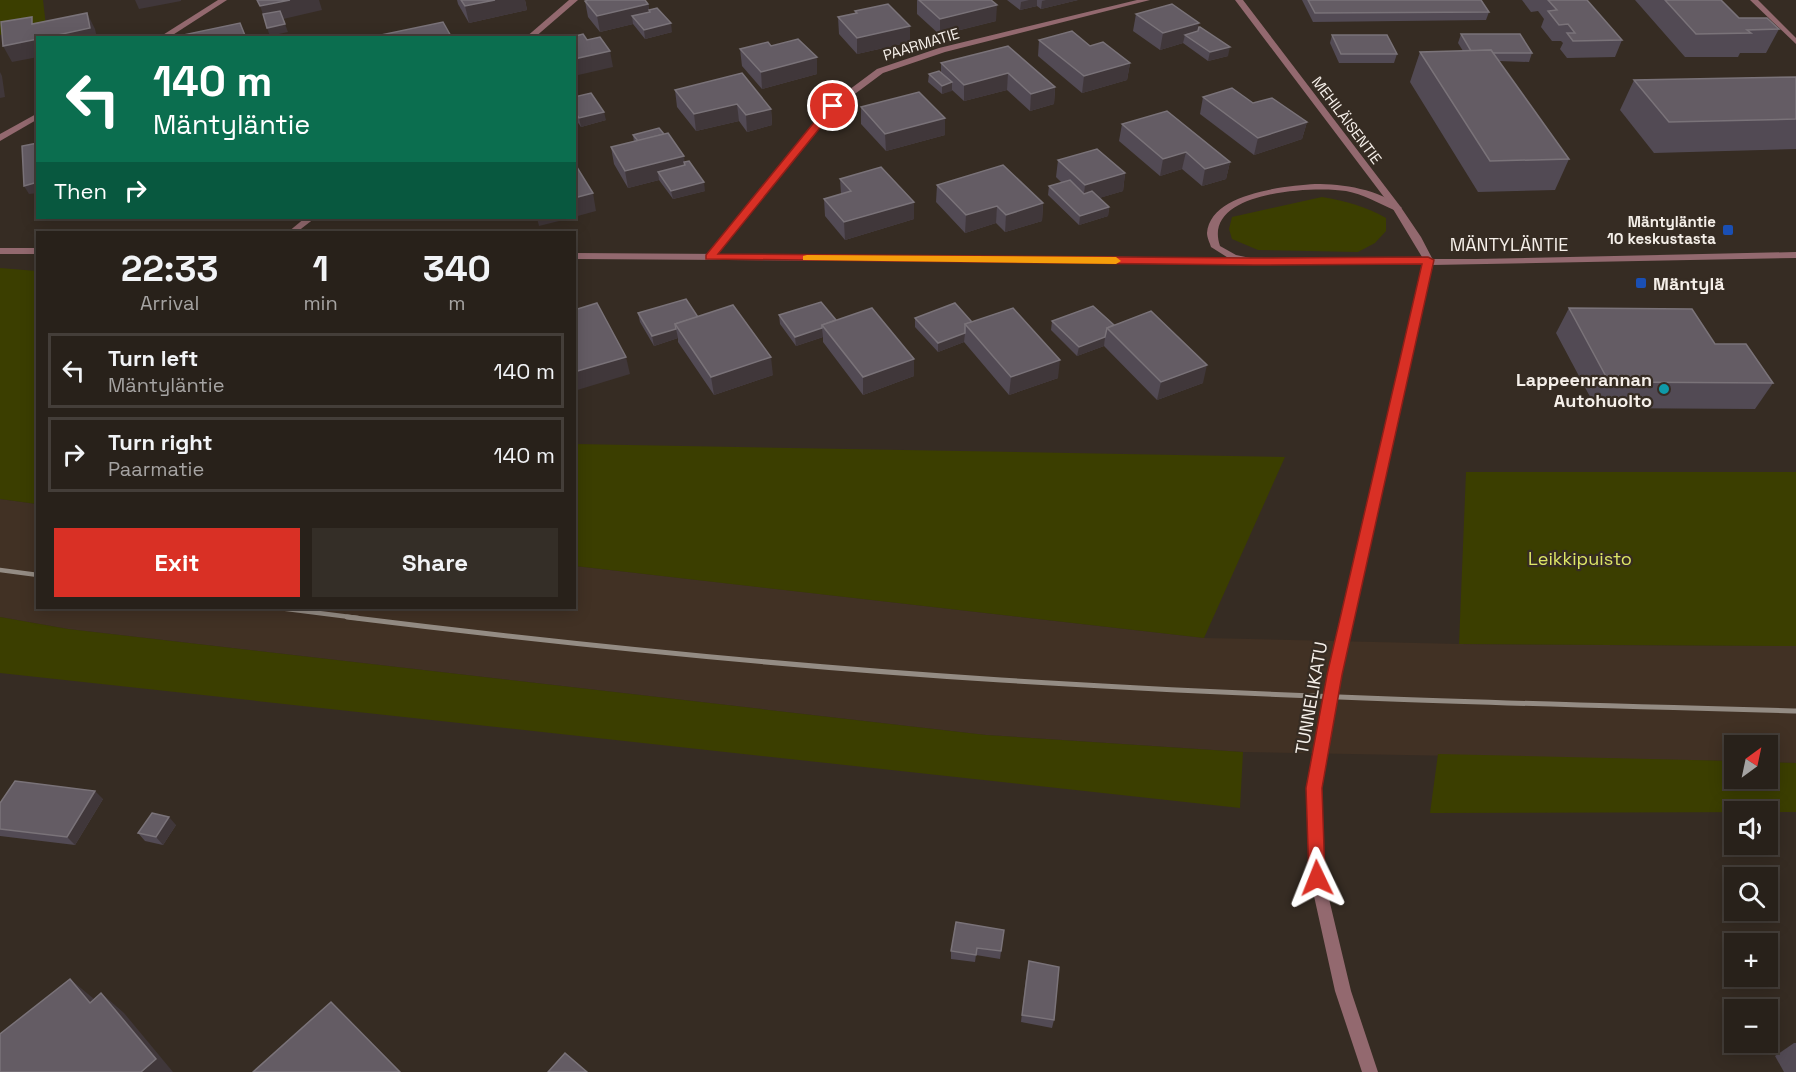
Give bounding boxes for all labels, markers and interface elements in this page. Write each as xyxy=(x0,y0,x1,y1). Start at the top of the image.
street label: PAARMATIE xyxy=(881,23,961,65)
text: 140 m xyxy=(153,55,272,108)
icon: left xyxy=(54,60,132,138)
street label: MEHILÄISENTIE xyxy=(1308,72,1386,168)
pin xyxy=(807,80,858,131)
icon: arrive xyxy=(816,89,849,122)
text: Mäntyläntie xyxy=(153,107,310,142)
icon: right xyxy=(119,174,152,207)
text: Then xyxy=(54,177,107,205)
place label: Mäntyläntie 10 keskustasta xyxy=(1607,212,1716,248)
marker: Mäntyläntie 10 keskustasta xyxy=(1721,223,1735,237)
street label: MÄNTYLÄNTIE xyxy=(1450,233,1568,256)
text: 22:33 xyxy=(121,246,218,292)
text: 1 xyxy=(312,246,329,292)
text: 340 xyxy=(423,246,491,292)
place label: Mäntylä xyxy=(1653,272,1725,295)
marker: Mäntylä xyxy=(1634,276,1648,290)
text: Arrival xyxy=(140,290,199,316)
text: min xyxy=(303,290,338,316)
text: m xyxy=(448,290,465,316)
text: Turn left xyxy=(108,344,198,372)
icon: left xyxy=(57,354,90,387)
text: 140 m xyxy=(493,357,555,385)
place label: Lappeenrannan Autohuolto xyxy=(1516,368,1652,412)
text: Mäntyläntie xyxy=(108,372,225,398)
marker: Lappeenrannan Autohuolto xyxy=(1657,382,1671,396)
text: Turn right xyxy=(108,428,213,456)
icon: right xyxy=(57,438,90,471)
text: 140 m xyxy=(493,441,555,469)
text: Paarmatie xyxy=(108,456,204,482)
button: Exit xyxy=(54,528,300,597)
button: Share xyxy=(312,528,558,597)
park label: Leikkipuisto xyxy=(1528,547,1632,570)
street label: TUNNELIKATU xyxy=(1290,640,1332,756)
north arrow xyxy=(1724,735,1778,789)
map controls xyxy=(1724,735,1778,1053)
button: sound xyxy=(1724,801,1778,855)
position arrow xyxy=(1285,846,1349,910)
button: search xyxy=(1724,867,1778,921)
button: + xyxy=(1724,933,1778,987)
button: − xyxy=(1724,999,1778,1053)

